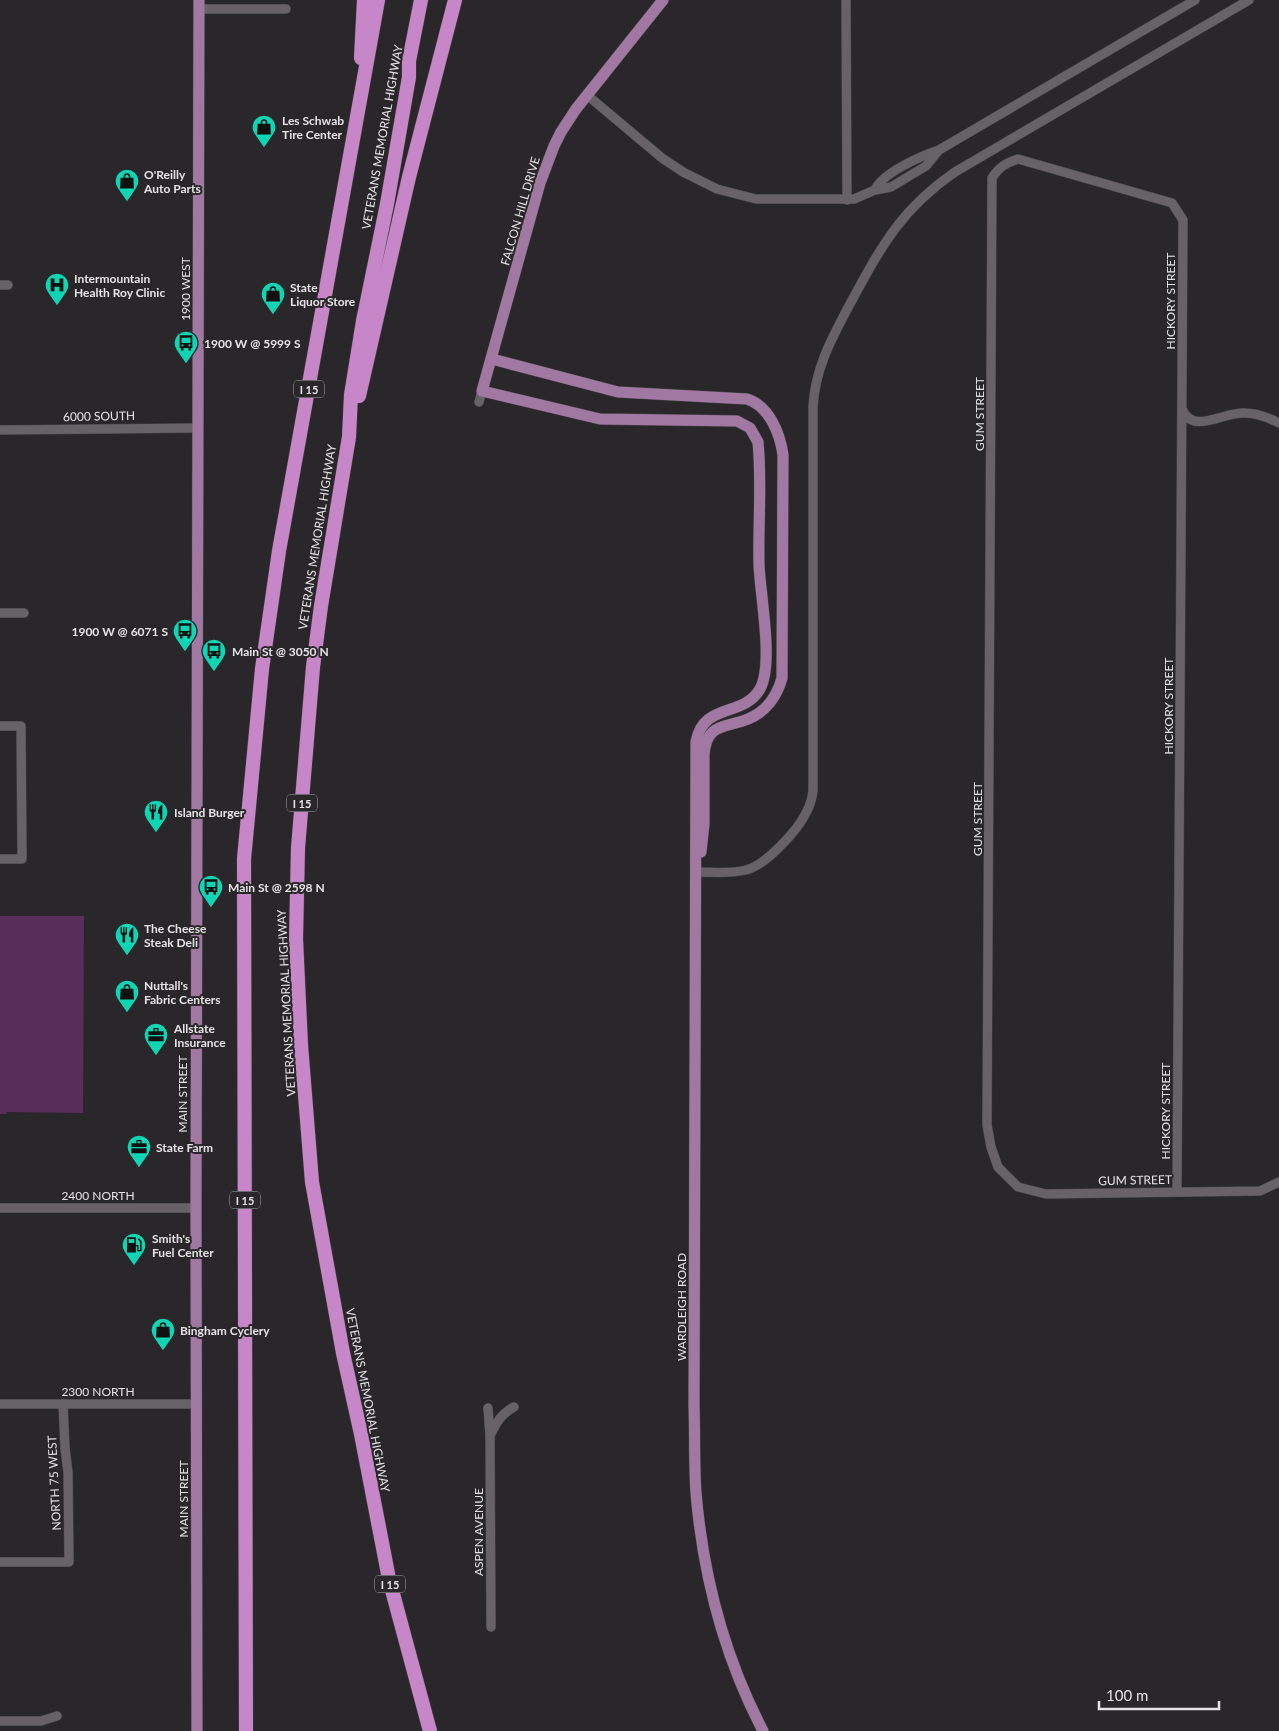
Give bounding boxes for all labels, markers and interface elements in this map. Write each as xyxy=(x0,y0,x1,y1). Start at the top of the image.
street label: VETERANS MEMORIAL HIGHWAY xyxy=(358,43,406,231)
place label: Les Schwab Tire Center xyxy=(282,113,344,142)
shop icon: Les Schwab Tire Center xyxy=(251,114,277,148)
street label: FALCON HILL DRIVE xyxy=(497,155,543,267)
place label: O'Reilly Auto Parts xyxy=(143,167,201,196)
shop icon: O'Reilly Auto Parts xyxy=(114,168,140,202)
street label: HICKORY STREET xyxy=(1163,253,1178,349)
street label: 1900 WEST xyxy=(178,257,193,321)
place label: Intermountain Health Roy Clinic xyxy=(74,271,165,300)
hospital icon: Intermountain Health Roy Clinic xyxy=(44,272,70,306)
place label: State Liquor Store xyxy=(290,280,356,309)
shop icon: State Liquor Store xyxy=(260,281,286,315)
bus stop icon: 1900 W @ 5999 S xyxy=(173,330,199,364)
place label: 1900 W @ 5999 S xyxy=(204,336,301,351)
street label: GUM STREET xyxy=(972,377,987,451)
road number: I 15 xyxy=(294,380,324,398)
street label: 6000 SOUTH xyxy=(63,408,135,424)
street label: VETERANS MEMORIAL HIGHWAY xyxy=(295,443,339,631)
bus stop icon: 1900 W @ 6071 S xyxy=(172,618,198,652)
place label: 1900 W @ 6071 S xyxy=(71,624,168,639)
bus stop icon: Main St @ 3050 N xyxy=(201,638,227,672)
place label: Main St @ 3050 N xyxy=(232,644,329,659)
street label: HICKORY STREET xyxy=(1161,658,1176,754)
street label: GUM STREET xyxy=(970,782,985,856)
road number: I 15 xyxy=(287,794,317,811)
restaurant icon: Island Burger xyxy=(143,799,169,833)
place label: Island Burger xyxy=(174,805,245,820)
bus stop icon: Main St @ 2598 N xyxy=(198,874,224,908)
place label: Main St @ 2598 N xyxy=(228,880,325,895)
street label: VETERANS MEMORIAL HIGHWAY xyxy=(274,909,298,1097)
place label: The Cheese Steak Deli xyxy=(144,921,207,950)
restaurant icon: The Cheese Steak Deli xyxy=(114,922,140,956)
place label: Nuttall's Fabric Centers xyxy=(144,978,221,1007)
shop icon: Nuttall's Fabric Centers xyxy=(114,979,140,1013)
place label: Allstate Insurance xyxy=(173,1021,226,1050)
office icon: Allstate Insurance xyxy=(143,1022,169,1056)
street label: MAIN STREET xyxy=(175,1056,190,1132)
street label: HICKORY STREET xyxy=(1158,1063,1173,1159)
office icon: State Farm xyxy=(126,1134,152,1168)
place label: State Farm xyxy=(156,1140,213,1155)
street label: GUM STREET xyxy=(1098,1172,1172,1188)
street label: 2400 NORTH xyxy=(61,1188,135,1203)
road number: I 15 xyxy=(230,1192,260,1208)
place label: Smith's Fuel Center xyxy=(152,1231,214,1260)
fuel station icon: Smith's Fuel Center xyxy=(121,1232,147,1266)
street label: WARDLEIGH ROAD xyxy=(674,1253,689,1361)
street label: VETERANS MEMORIAL HIGHWAY xyxy=(343,1307,393,1494)
shop icon: Bingham Cyclery xyxy=(150,1317,176,1351)
place label: Bingham Cyclery xyxy=(180,1323,270,1338)
street label: 2300 NORTH xyxy=(61,1384,135,1399)
street label: NORTH 75 WEST xyxy=(44,1435,64,1531)
street label: MAIN STREET xyxy=(176,1461,191,1537)
street label: ASPEN AVENUE xyxy=(471,1488,486,1576)
road number: I 15 xyxy=(375,1576,405,1592)
scale bar xyxy=(1099,1678,1219,1710)
text: 100 m xyxy=(1106,1686,1148,1704)

